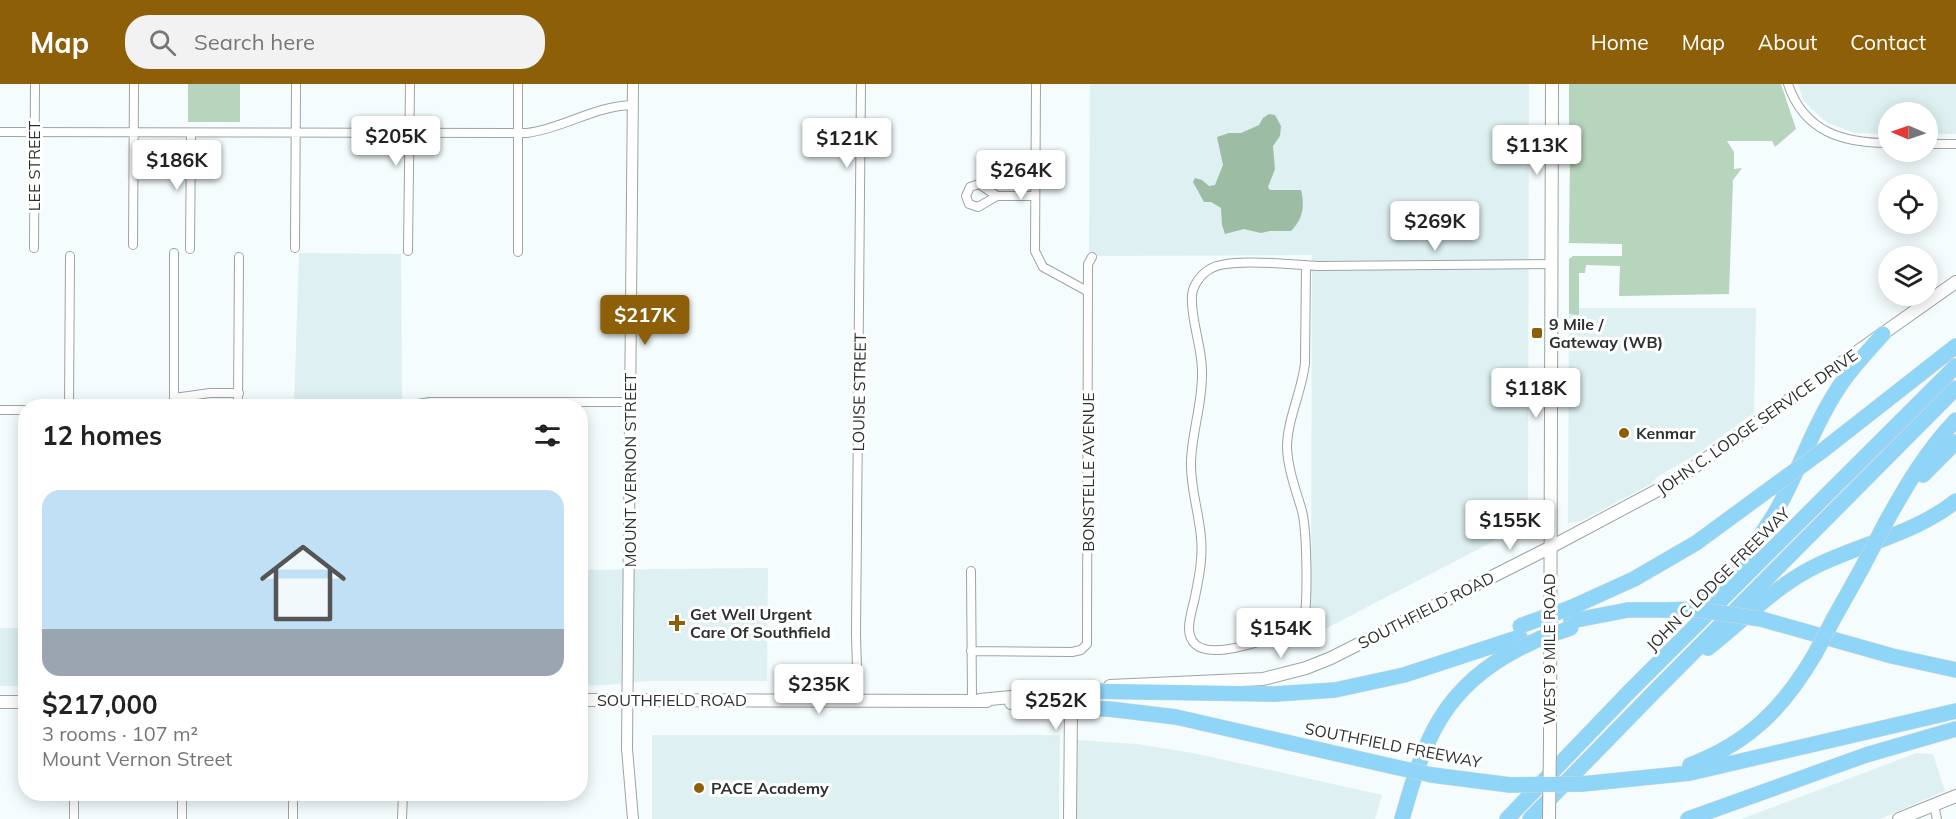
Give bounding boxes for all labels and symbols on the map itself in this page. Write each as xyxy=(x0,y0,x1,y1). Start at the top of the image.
north arrow xyxy=(1878,102,1938,162)
pin: $205K xyxy=(354,116,438,167)
pin: $121K xyxy=(805,118,889,169)
street label: LEE STREET xyxy=(24,120,44,211)
pin: $113K xyxy=(1495,125,1579,176)
pin: $186K xyxy=(135,140,219,191)
pin: $264K xyxy=(979,150,1063,201)
pin: $269K xyxy=(1393,201,1477,252)
pin: $217K xyxy=(603,295,687,346)
place label: 9 Mile / Gateway (WB) xyxy=(1549,314,1663,352)
marker: 9 Mile / Gateway (WB) xyxy=(1530,326,1544,340)
street label: LOUISE STREET xyxy=(848,332,870,451)
street label: JOHN C. LODGE SERVICE DRIVE xyxy=(1653,345,1861,499)
pin: $118K xyxy=(1494,368,1578,419)
street label: MOUNT VERNON STREET xyxy=(620,372,640,567)
street label: BONSTELLE AVENUE xyxy=(1078,392,1098,552)
place label: Kenmar xyxy=(1636,423,1696,443)
marker: Kenmar xyxy=(1617,426,1631,440)
pin: $155K xyxy=(1468,500,1552,551)
street label: JOHN C LODGE FREEWAY xyxy=(1642,503,1794,655)
street label: SOUTHFIELD ROAD xyxy=(1355,567,1497,653)
street label: WEST 9 MILE ROAD xyxy=(1539,573,1559,725)
place label: Get Well Urgent Care Of Southfield xyxy=(690,604,831,642)
pin: $154K xyxy=(1239,608,1323,659)
marker: Get Well Urgent Care Of Southfield xyxy=(668,614,686,632)
pin: $235K xyxy=(777,664,861,715)
pin: $252K xyxy=(1014,680,1098,731)
street label: SOUTHFIELD ROAD xyxy=(597,690,747,710)
street label: SOUTHFIELD FREEWAY xyxy=(1303,718,1483,772)
place label: PACE Academy xyxy=(711,778,829,798)
marker: PACE Academy xyxy=(692,781,706,795)

